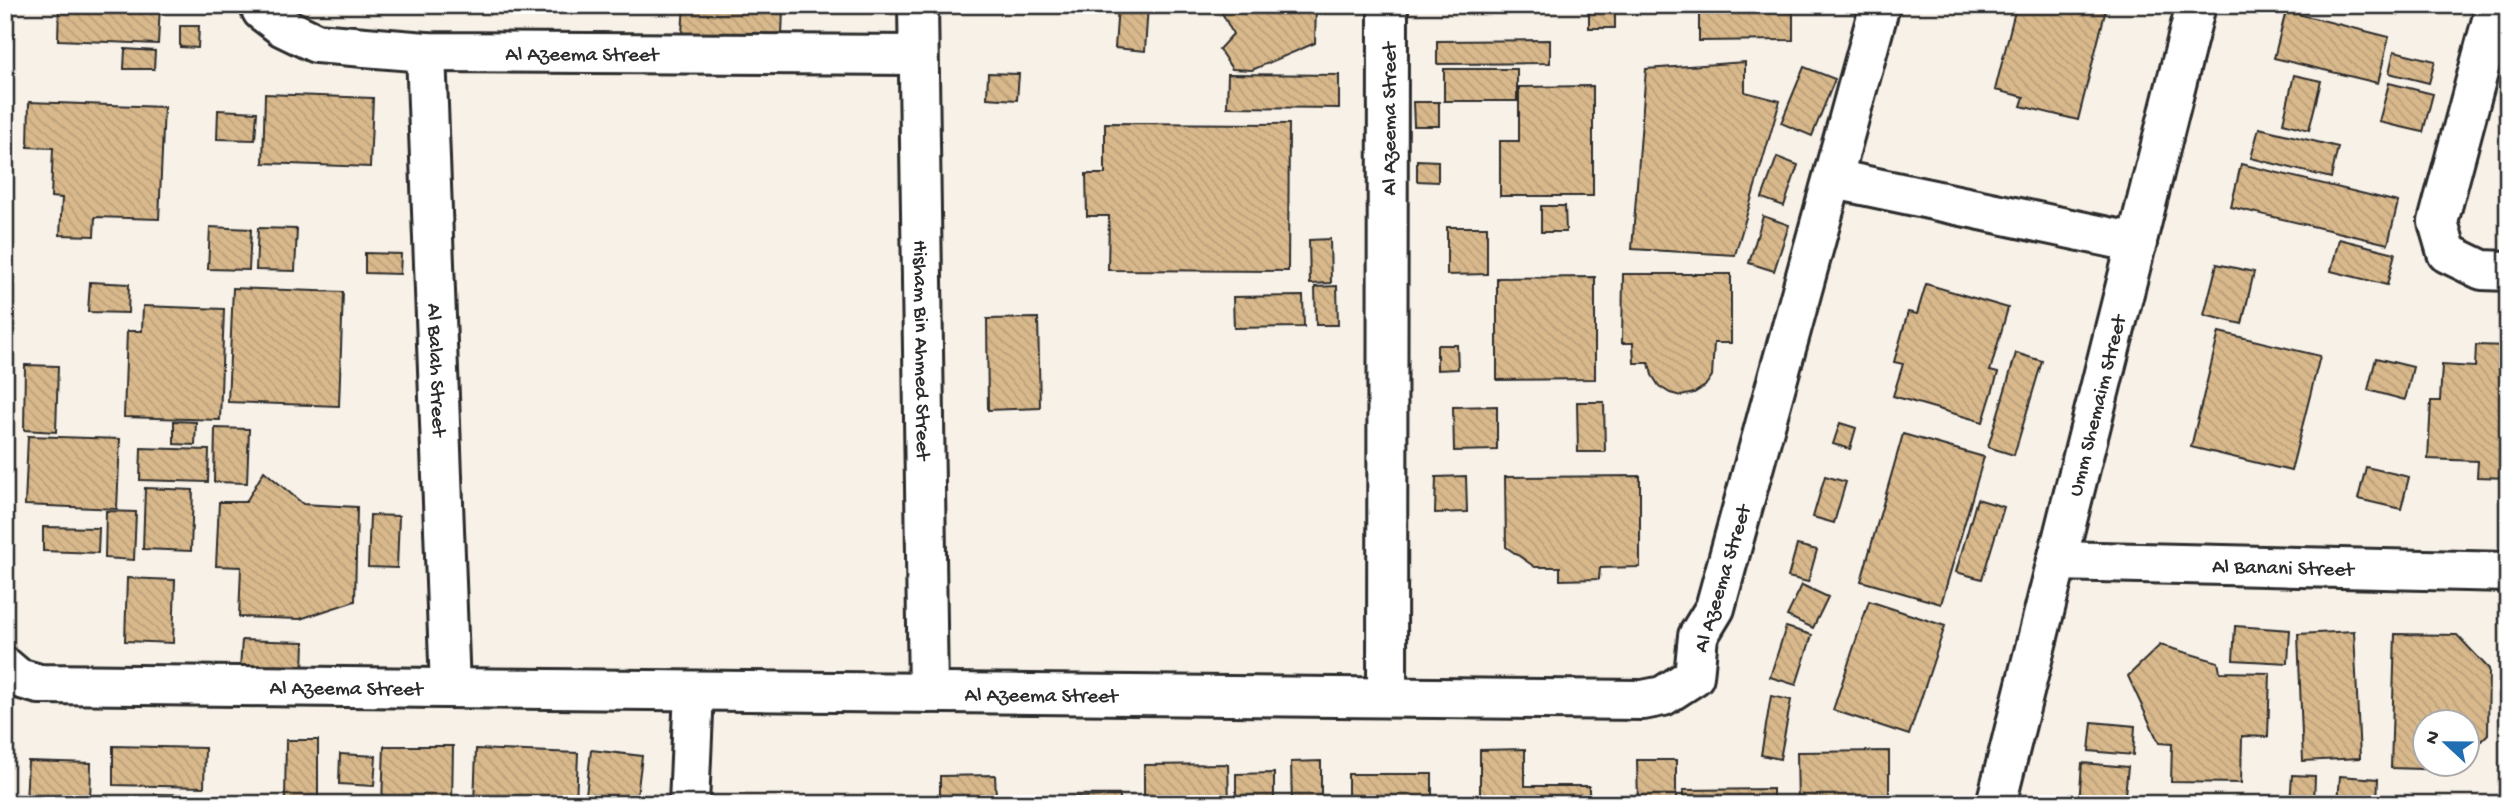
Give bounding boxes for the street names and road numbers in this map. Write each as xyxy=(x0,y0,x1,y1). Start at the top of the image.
street label: Al Azeema Street xyxy=(1379,40,1404,196)
street label: Al Azeema Street xyxy=(505,43,661,69)
street label: Hisham Bin Ahmed Street xyxy=(905,240,934,463)
street label: Al Balah Street xyxy=(419,303,450,439)
street label: Umm Shemaim Street xyxy=(2064,311,2134,499)
street label: Al Azeema Street xyxy=(1690,500,1759,656)
street label: Al Banani Street xyxy=(2212,556,2356,584)
street label: Al Azeema Street xyxy=(269,677,425,704)
street label: Al Azeema Street xyxy=(964,684,1120,711)

